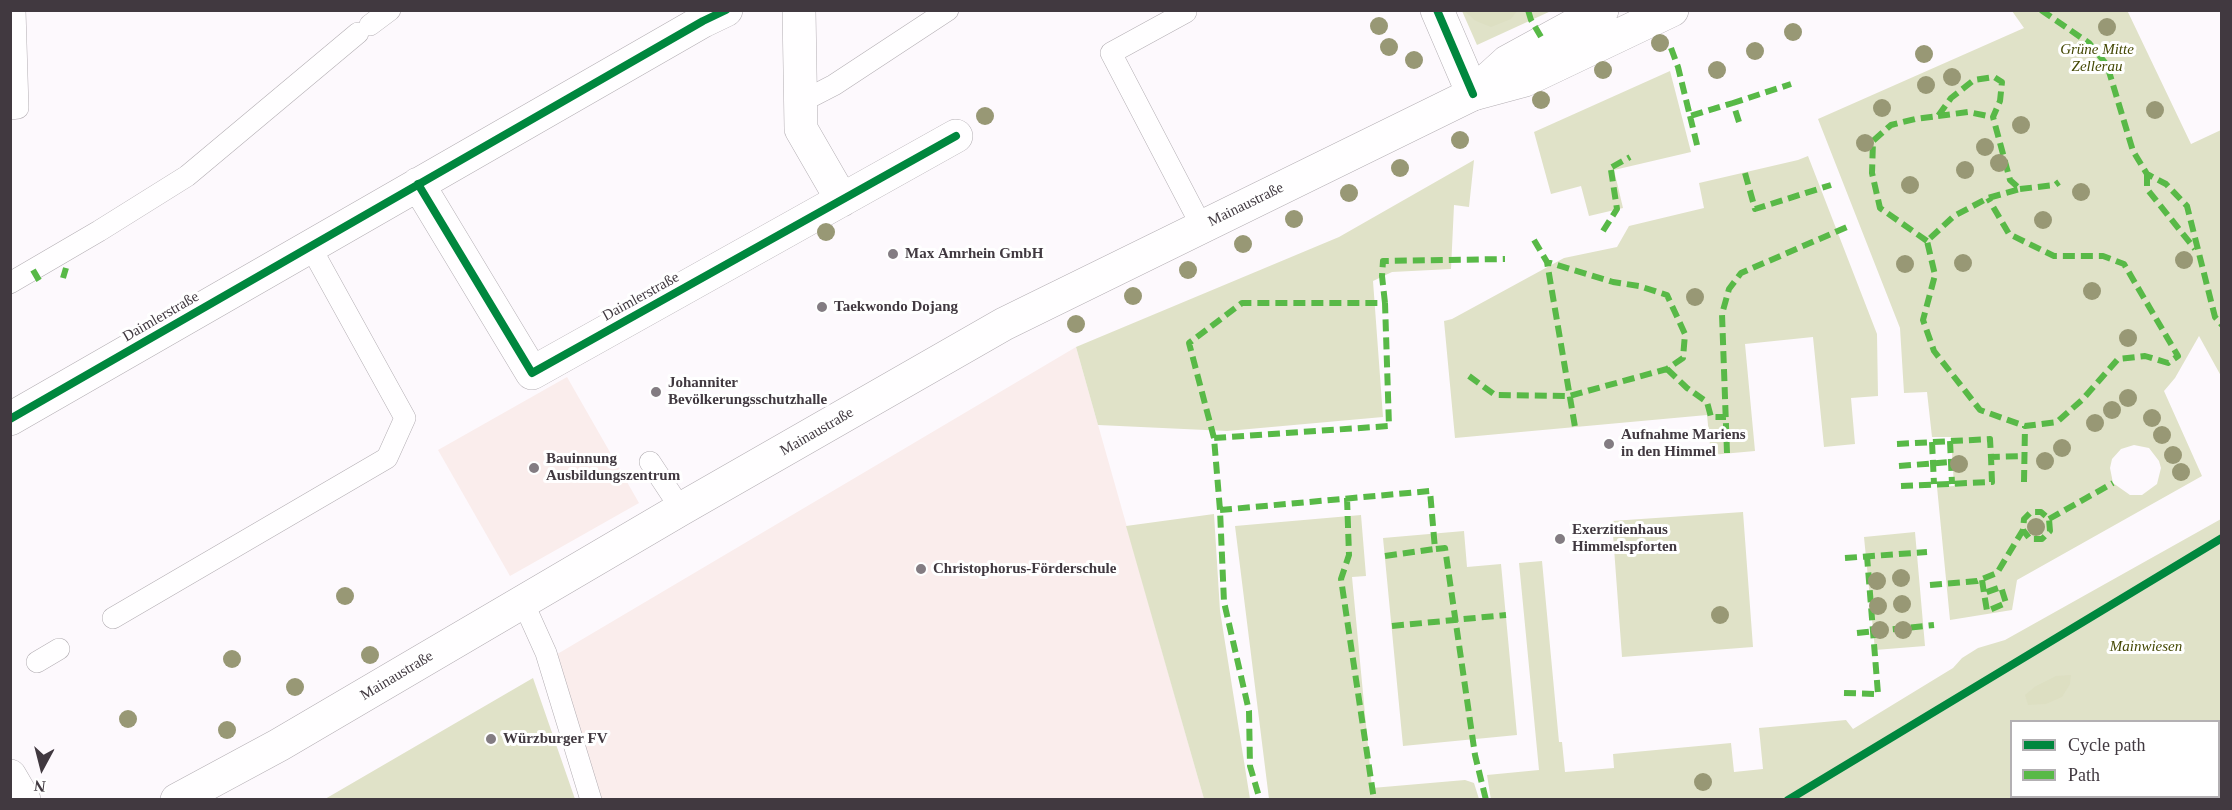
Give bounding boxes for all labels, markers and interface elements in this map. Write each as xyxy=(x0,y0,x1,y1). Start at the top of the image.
park label: Grüne Mitte Zellerau xyxy=(2060,41,2134,76)
street label: Mainaustraße xyxy=(1205,179,1287,231)
place label: Max Amrhein GmbH xyxy=(905,245,1043,263)
marker: Max Amrhein GmbH xyxy=(886,247,900,261)
street label: Daimlerstraße xyxy=(599,269,683,325)
street label: Daimlerstraße xyxy=(120,288,202,346)
place label: Taekwondo Dojang xyxy=(834,298,958,316)
marker: Taekwondo Dojang xyxy=(815,300,829,314)
place label: Johanniter Bevölkerungsschutzhalle xyxy=(668,374,827,409)
marker: Johanniter Bevölkerungsschutzhalle xyxy=(649,385,663,399)
street label: Mainaustraße xyxy=(777,404,857,460)
place label: Aufnahme Mariens in den Himmel xyxy=(1621,426,1746,461)
marker: Aufnahme Mariens in den Himmel xyxy=(1602,437,1616,451)
place label: Bauinnung Ausbildungszentrum xyxy=(546,450,680,485)
marker: Bauinnung Ausbildungszentrum xyxy=(527,461,541,475)
place label: Exerzitienhaus Himmelspforten xyxy=(1572,521,1677,556)
marker: Exerzitienhaus Himmelspforten xyxy=(1553,532,1567,546)
place label: Christophorus-Förderschule xyxy=(933,560,1116,578)
marker: Christophorus-Förderschule xyxy=(914,562,928,576)
park label: Mainwiesen xyxy=(2110,638,2182,656)
street label: Mainaustraße xyxy=(357,647,437,705)
legend xyxy=(2010,720,2220,798)
place label: Würzburger FV xyxy=(503,730,608,748)
marker: Würzburger FV xyxy=(484,732,498,746)
text: Cycle path xyxy=(2068,735,2145,755)
north arrow xyxy=(12,738,72,798)
text: Path xyxy=(2068,765,2100,785)
text: N xyxy=(33,777,47,796)

